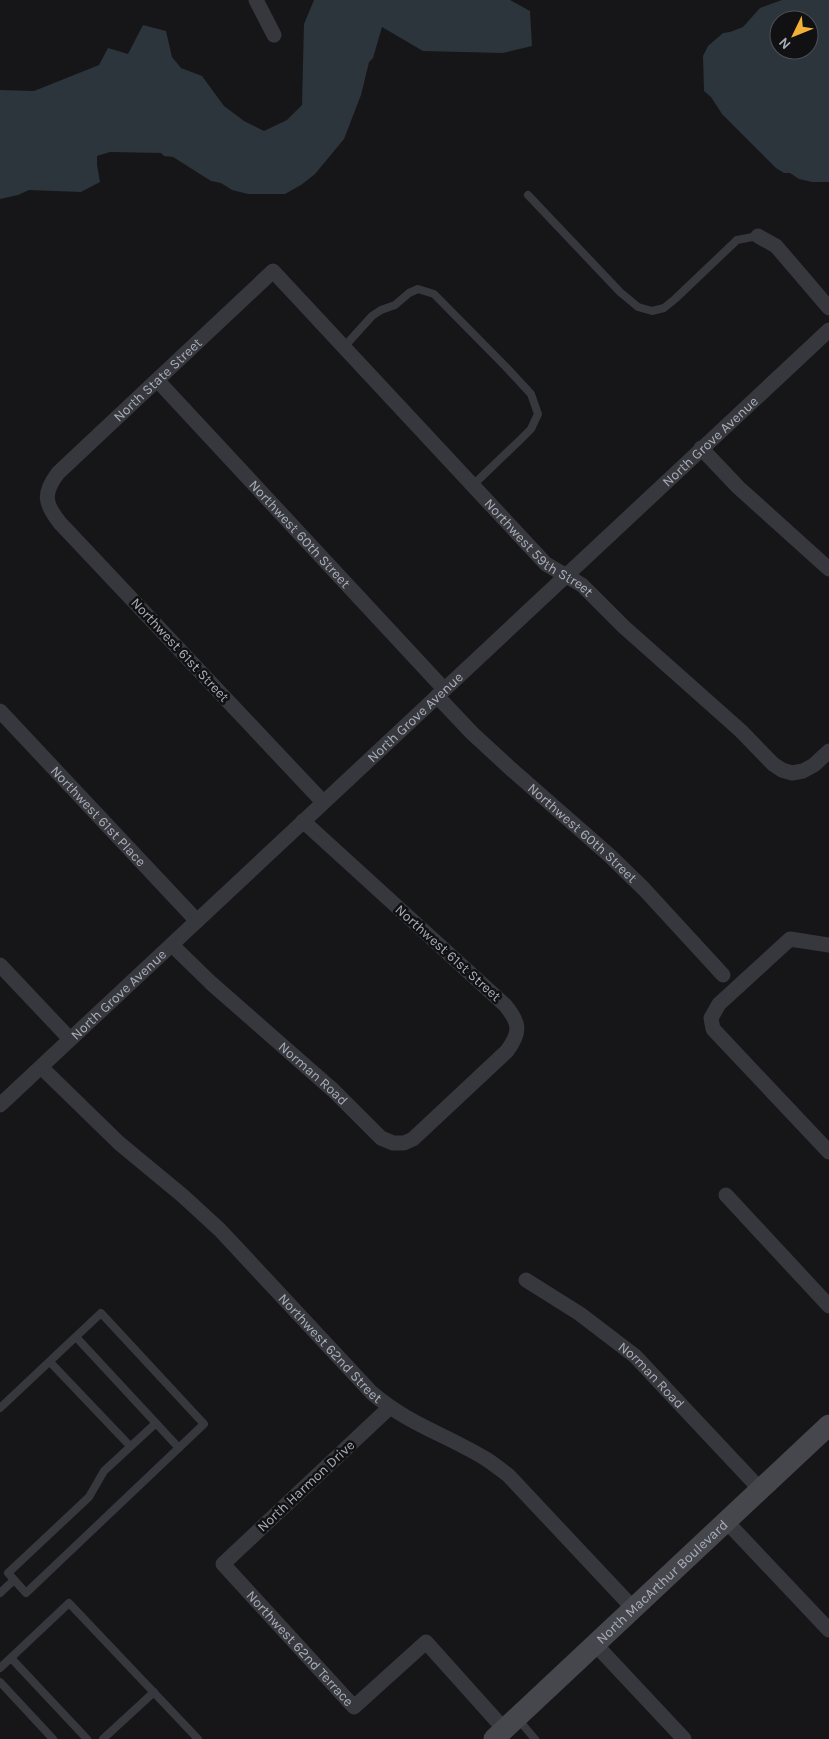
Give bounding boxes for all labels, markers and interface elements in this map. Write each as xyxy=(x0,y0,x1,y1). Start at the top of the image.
north arrow xyxy=(769,10,819,60)
text: N xyxy=(775,34,795,53)
street label: North State Street xyxy=(110,334,205,425)
street label: North Grove Avenue xyxy=(659,392,761,490)
street label: Northwest 60th Street xyxy=(246,476,354,591)
street label: Northwest 59th Street xyxy=(481,495,597,600)
street label: Northwest 61st Street xyxy=(127,594,233,706)
street label: North Grove Avenue xyxy=(364,668,466,766)
street label: Northwest 61st Place xyxy=(47,762,150,870)
street label: Northwest 60th Street xyxy=(524,779,641,886)
street label: Northwest 61st Street xyxy=(392,901,504,1005)
street label: North Grove Avenue xyxy=(67,946,170,1043)
street label: Norman Road xyxy=(275,1038,352,1109)
street label: Northwest 62nd Street xyxy=(275,1290,386,1407)
street label: Norman Road xyxy=(615,1338,688,1412)
street label: North Harmon Drive xyxy=(254,1437,358,1535)
street label: North MacArthur Boulevard xyxy=(593,1516,731,1647)
street label: Northwest 62nd Terrace xyxy=(243,1587,357,1710)

